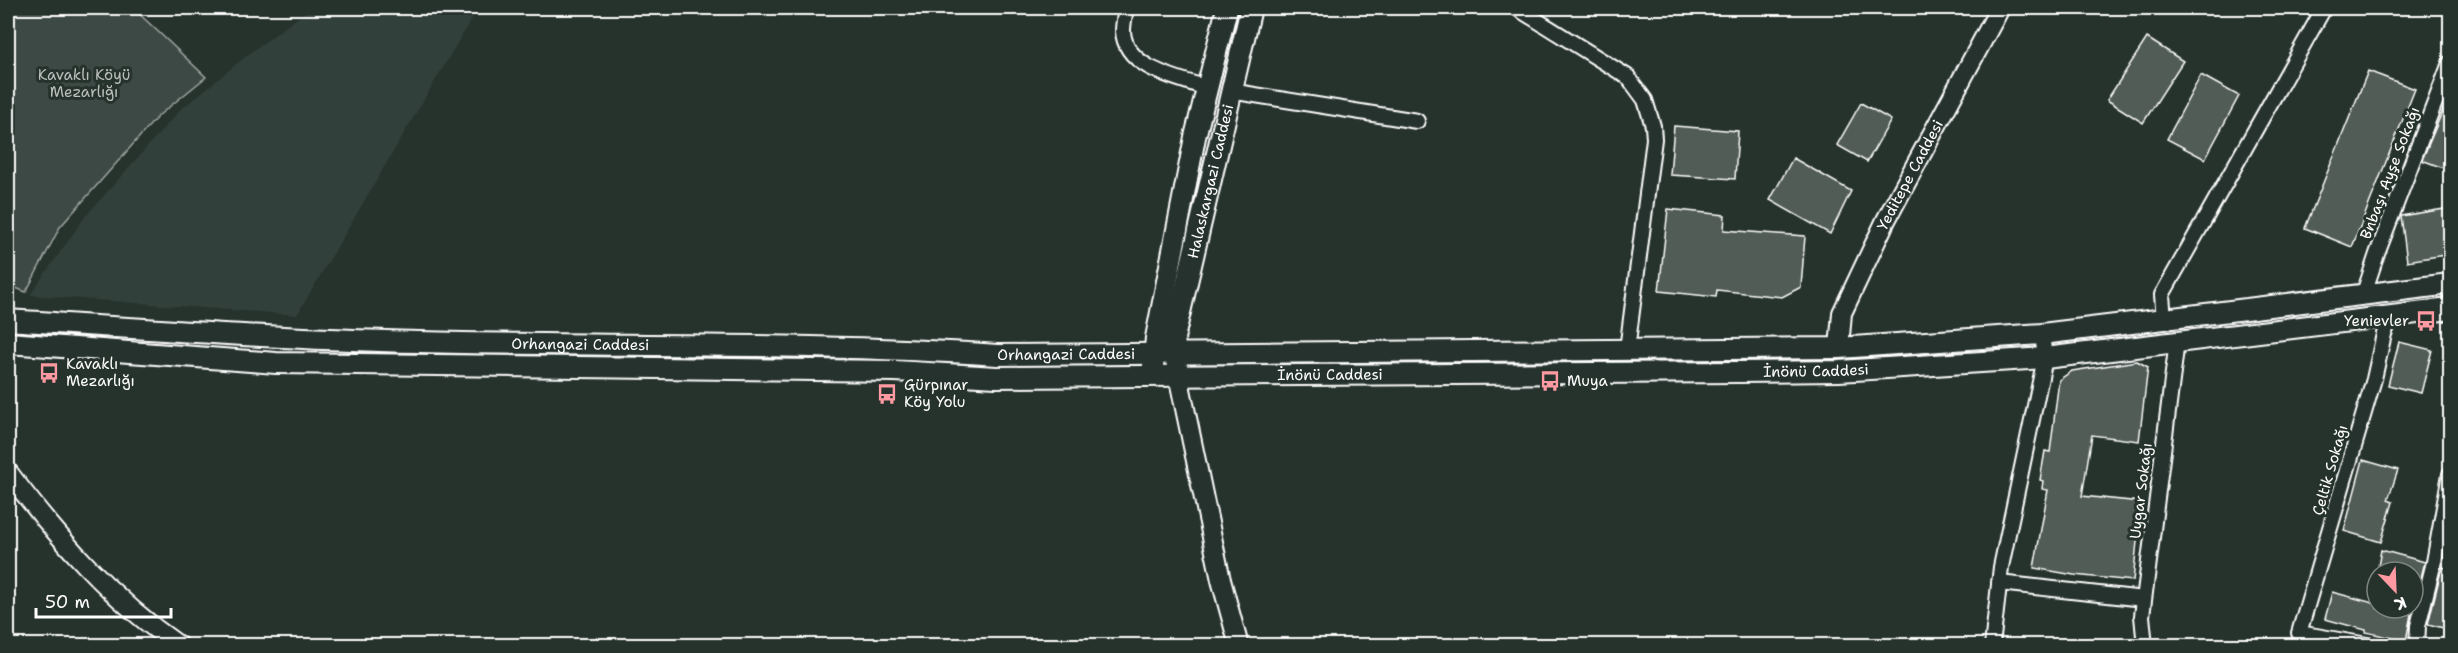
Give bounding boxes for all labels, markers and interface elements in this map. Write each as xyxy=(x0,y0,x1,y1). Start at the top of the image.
park label: Kavaklı Köyü Mezarlığı xyxy=(38,65,130,102)
street label: Halaskargazi Caddesi xyxy=(1183,102,1238,261)
street label: Bnbaşı Ayşe Sokağı xyxy=(2356,104,2424,242)
street label: Yeditepe Caddesi xyxy=(1873,116,1948,234)
bus stop icon: Yenievler xyxy=(2414,309,2438,333)
place label: Yenievler xyxy=(2344,311,2409,331)
street label: Orhangazi Caddesi xyxy=(511,334,649,355)
street label: Orhangazi Caddesi xyxy=(997,344,1135,365)
place label: Kavaklı Mezarlığı xyxy=(66,354,135,391)
street label: İnönü Caddesi xyxy=(1763,359,1869,382)
bus stop icon: Kavaklı Mezarlığı xyxy=(37,361,61,385)
street label: İnönü Caddesi xyxy=(1277,364,1383,385)
bus stop icon: Muya xyxy=(1538,369,1562,393)
place label: Muya xyxy=(1567,371,1608,391)
place label: Gürpınar Köy Yolu xyxy=(904,375,968,412)
bus stop icon: Gürpınar Köy Yolu xyxy=(875,382,899,406)
street label: Çeltik Sokağı xyxy=(2308,422,2352,518)
street label: Uygar Sokağı xyxy=(2125,442,2157,540)
north arrow xyxy=(2365,560,2425,620)
scale bar xyxy=(36,581,171,619)
text: 50 m xyxy=(45,590,90,614)
text: K xyxy=(2391,592,2410,615)

